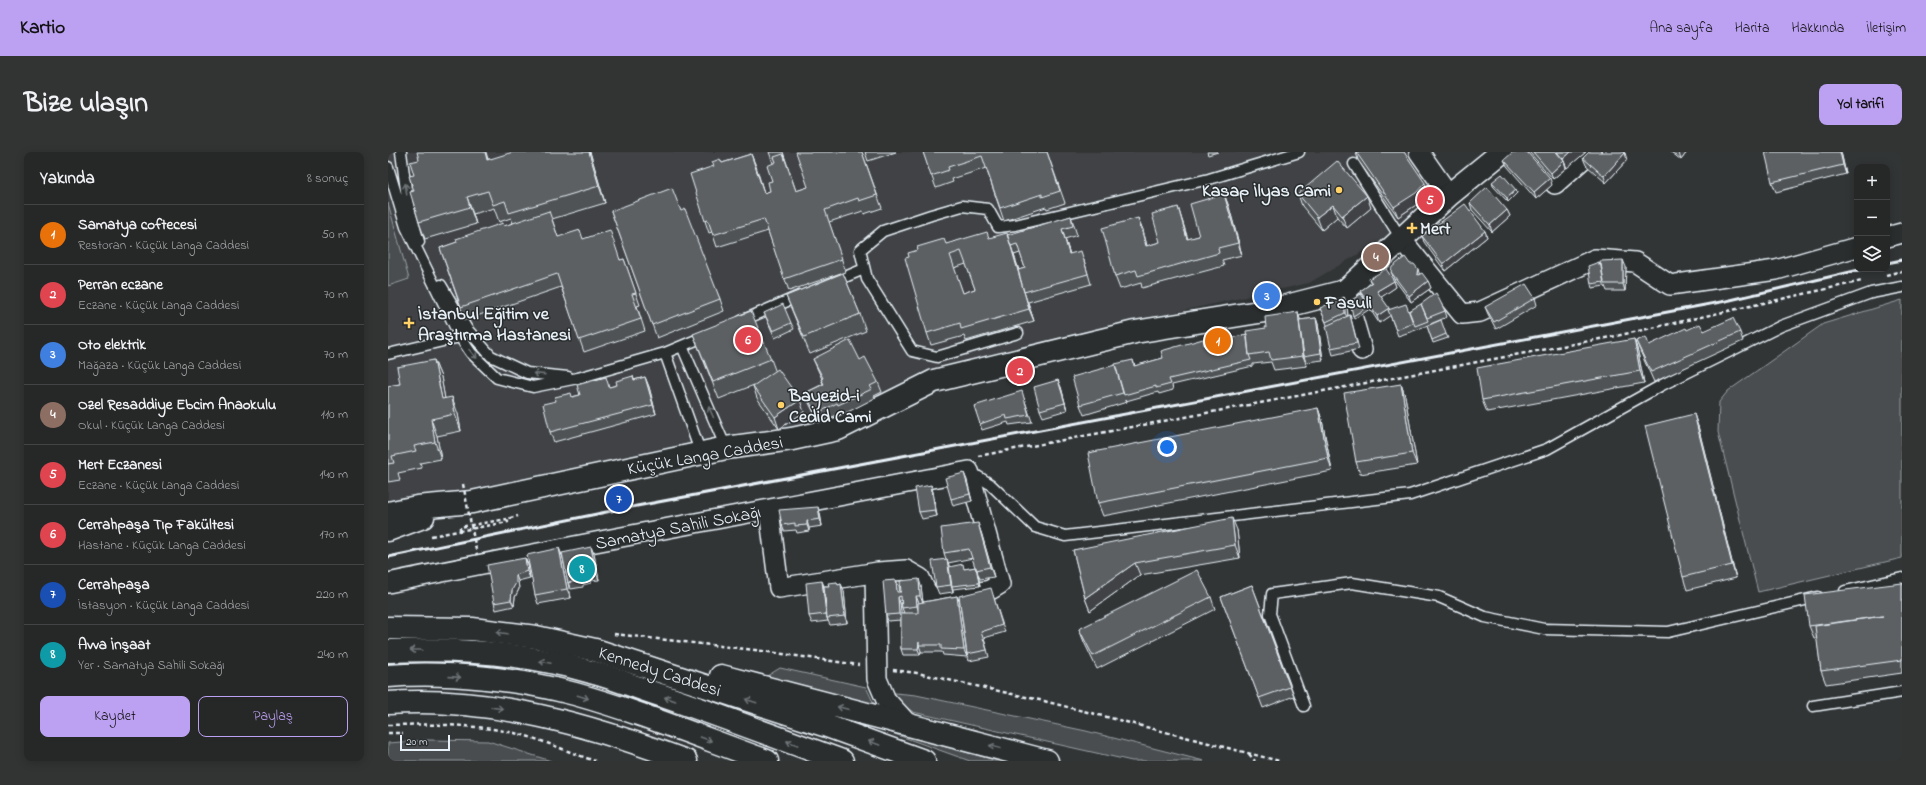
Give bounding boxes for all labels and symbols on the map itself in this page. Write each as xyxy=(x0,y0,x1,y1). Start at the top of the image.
place label: Kasap İlyas Cami xyxy=(1202,179,1331,206)
one-way arrow xyxy=(402,183,410,196)
marker: Kasap İlyas Cami xyxy=(1334,185,1344,195)
pin: 5 xyxy=(1417,185,1443,215)
place label: Mert xyxy=(1420,217,1452,243)
marker: Mert xyxy=(1407,223,1417,233)
pin: 4 xyxy=(1363,242,1389,272)
pin: 3 xyxy=(1254,281,1280,311)
place label: Fasuli xyxy=(1324,291,1372,317)
marker: Fasuli xyxy=(1312,297,1322,307)
place label: İstanbul Eğitim ve Araştırma Hastanesi xyxy=(418,302,571,349)
marker: İstanbul Eğitim ve Araştırma Hastanesi xyxy=(403,317,415,329)
pin: 6 xyxy=(735,325,761,355)
pin: 1 xyxy=(1205,326,1231,356)
one-way arrow xyxy=(468,349,477,359)
pin: 2 xyxy=(1007,356,1033,386)
one-way arrow xyxy=(533,371,546,378)
place label: Bayezid-i Cedid Cami xyxy=(788,384,872,431)
marker: Bayezid-i Cedid Cami xyxy=(776,400,786,410)
one-way arrow xyxy=(707,407,714,419)
street label: Küçük Langa Caddesi xyxy=(626,430,785,484)
your location xyxy=(1157,437,1177,457)
pin: 7 xyxy=(606,484,632,514)
street label: Samatya Sahili Sokağı xyxy=(593,500,764,559)
pin: 8 xyxy=(569,554,595,584)
one-way arrow xyxy=(496,629,509,636)
street label: Kennedy Caddesi xyxy=(595,641,724,705)
one-way arrow xyxy=(410,646,423,654)
one-way arrow xyxy=(539,657,552,665)
one-way arrow xyxy=(448,673,461,680)
one-way arrow xyxy=(576,694,589,701)
one-way arrow xyxy=(664,694,676,702)
one-way arrow xyxy=(745,696,757,704)
one-way arrow xyxy=(837,703,850,711)
one-way arrow xyxy=(490,704,503,712)
scale bar xyxy=(400,733,450,752)
one-way arrow xyxy=(699,736,712,743)
one-way arrow xyxy=(786,738,798,746)
one-way arrow xyxy=(868,738,880,746)
one-way arrow xyxy=(989,743,1002,750)

